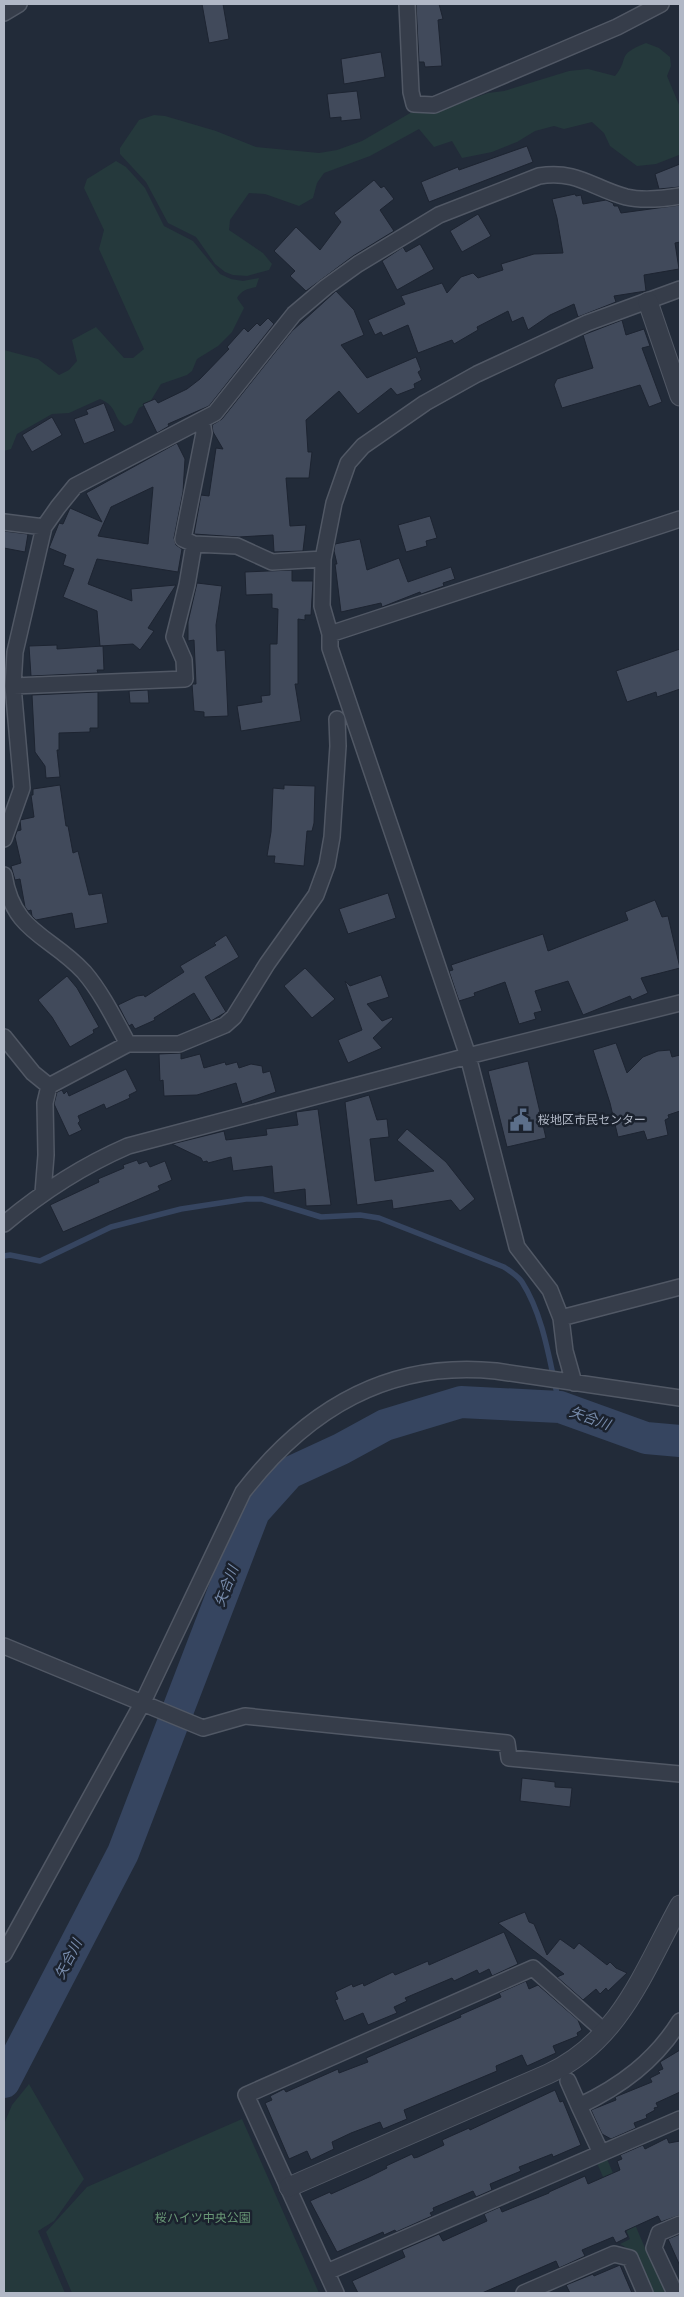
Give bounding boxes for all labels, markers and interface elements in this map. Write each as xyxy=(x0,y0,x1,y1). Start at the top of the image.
public building icon: 桜地区市民センター xyxy=(508,1107,534,1133)
place label: 桜地区市民センター xyxy=(538,1113,646,1127)
water label: 矢合川 xyxy=(568,1403,614,1433)
water label: 矢合川 xyxy=(211,1562,242,1608)
water label: 矢合川 xyxy=(51,1935,86,1981)
park label: 桜ハイツ中央公園 xyxy=(155,2211,251,2225)

